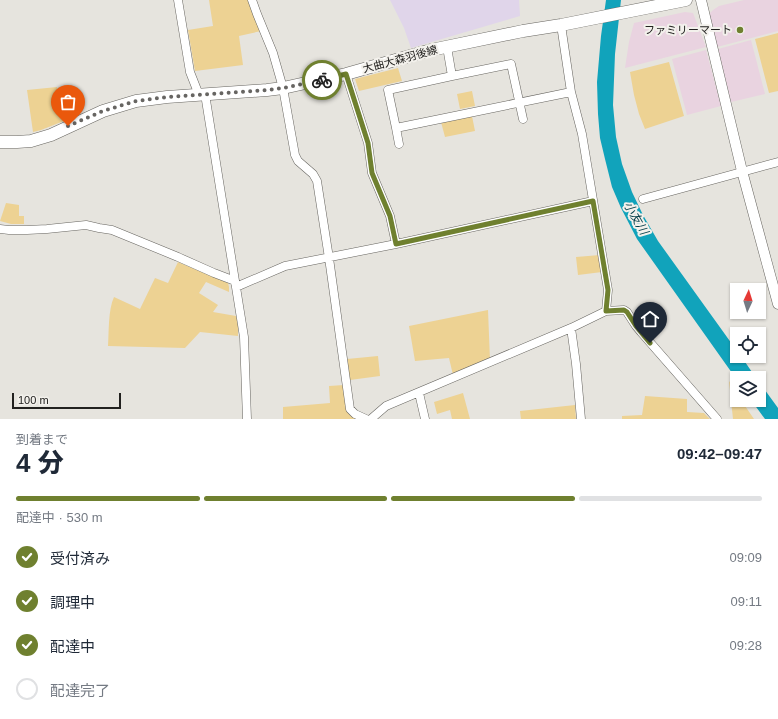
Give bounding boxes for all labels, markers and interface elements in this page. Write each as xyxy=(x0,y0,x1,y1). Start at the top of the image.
place label: ファミリーマート xyxy=(644,24,732,36)
marker: ファミリーマート xyxy=(735,25,745,35)
street label: 大曲大森羽後線 xyxy=(361,43,439,75)
courier xyxy=(302,60,342,100)
icon: bike xyxy=(311,69,333,91)
pin xyxy=(51,85,85,126)
icon: bag xyxy=(57,91,79,113)
water label: 小友川 xyxy=(621,199,652,239)
north arrow xyxy=(730,283,766,319)
map controls xyxy=(730,283,766,407)
pin xyxy=(633,302,667,343)
icon: home xyxy=(639,308,661,330)
button: locate xyxy=(730,327,766,363)
button: layers xyxy=(730,371,766,407)
scale bar xyxy=(12,391,121,410)
text: 100 m xyxy=(18,394,49,406)
text: 到着まで xyxy=(16,432,68,447)
text: 09:42–09:47 xyxy=(677,445,762,462)
text: 4 分 xyxy=(16,448,64,478)
text: 配達中 · 530 m xyxy=(16,510,103,525)
icon: check xyxy=(16,546,38,568)
text: 受付済み xyxy=(50,550,110,567)
text: 09:09 xyxy=(729,550,762,565)
icon: check xyxy=(16,590,38,612)
text: 調理中 xyxy=(50,594,95,611)
text: 09:11 xyxy=(730,594,762,609)
icon: check xyxy=(16,634,38,656)
text: 配達中 xyxy=(50,638,95,655)
text: 09:28 xyxy=(729,638,762,653)
text: 配達完了 xyxy=(50,682,110,699)

